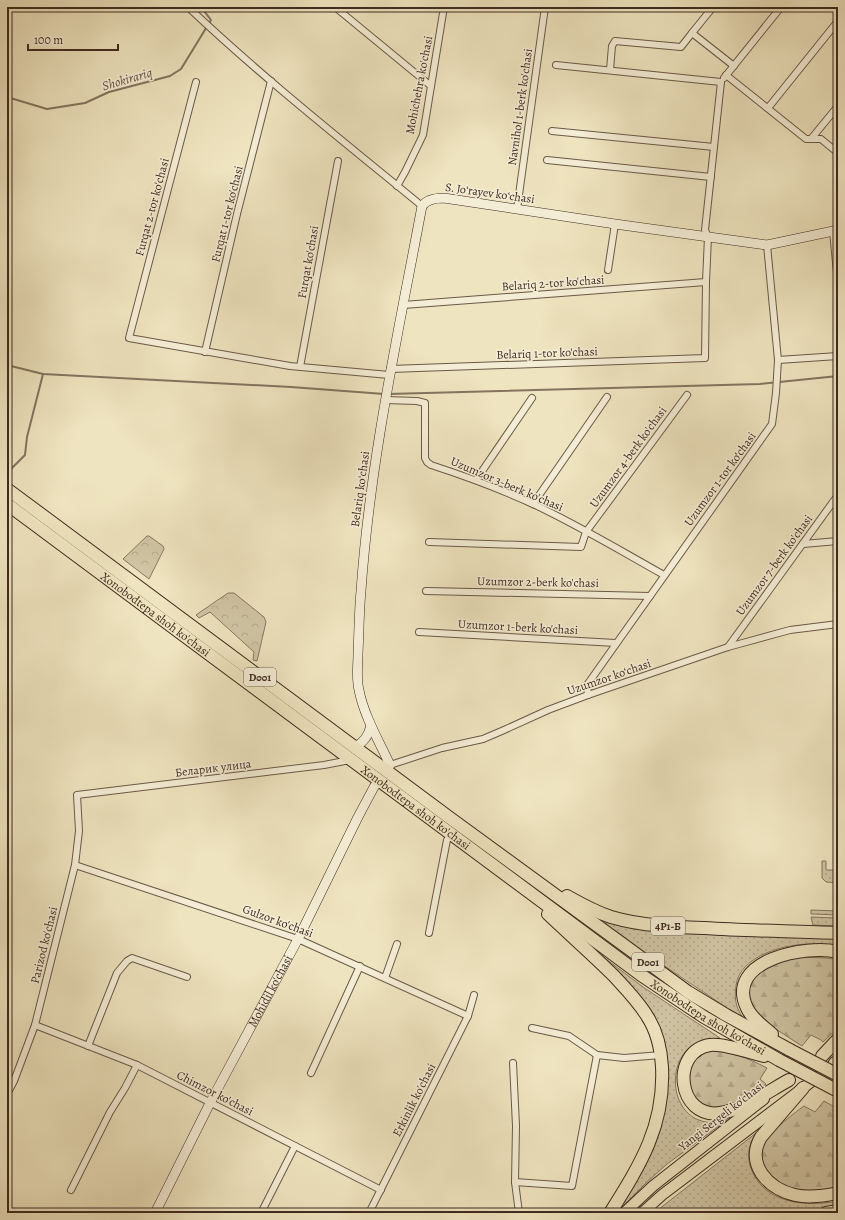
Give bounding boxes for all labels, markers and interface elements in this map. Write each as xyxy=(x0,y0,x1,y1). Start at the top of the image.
scale bar xyxy=(28,26,118,52)
text: 100 m xyxy=(34,32,63,48)
street label: Mohichehra ko'chasi xyxy=(402,34,436,136)
street label: Navnihol 1-berk ko'chasi xyxy=(504,47,536,167)
water label: Shokirariq xyxy=(100,64,154,94)
street label: Furqat 2-tor ko'chasi xyxy=(131,156,173,258)
street label: Furqat 1-tor ko'chasi xyxy=(207,164,247,264)
street label: S. Joʻrayev koʻchasi xyxy=(444,179,536,207)
street label: Furqat ko'chasi xyxy=(294,224,322,300)
street label: Belariq 2-tor ko'chasi xyxy=(501,271,605,295)
street label: Belariq 1-tor ko'chasi xyxy=(496,343,598,363)
street label: Uzumzor 4-berk ko'chasi xyxy=(586,403,670,511)
street label: Uzumzor 1-tor ko‘chasi xyxy=(680,429,760,529)
street label: Belariq koʻchasi xyxy=(347,450,373,528)
street label: Uzumzor 3-berk ko'chasi xyxy=(448,453,566,515)
street label: Uzumzor 7-berk ko'chasi xyxy=(732,511,816,619)
street label: Xonobodtepa shoh ko'chasi xyxy=(97,568,214,660)
street label: Uzumzor 2-berk ko'chasi xyxy=(477,573,599,591)
street label: Uzumzor 1-berk ko'chasi xyxy=(458,616,578,638)
street label: Uzumzor koʻchasi xyxy=(565,655,653,699)
road number: D001 xyxy=(244,668,276,686)
street label: Беларик улица xyxy=(174,755,252,781)
street label: Xonobodtepa shoh ko'chasi xyxy=(358,762,474,854)
street label: Gulzor ko'chasi xyxy=(240,901,316,941)
street label: Parizod ko'chasi xyxy=(27,905,61,985)
road number: 4Р1-Б xyxy=(651,917,685,935)
street label: Mohidil ko'chasi xyxy=(244,952,296,1030)
road number: D001 xyxy=(632,953,664,971)
street label: Xonobodtepa shoh ko'chasi xyxy=(647,975,769,1059)
street label: Erkinlik ko'chasi xyxy=(389,1061,439,1139)
street label: Chimzor ko'chasi xyxy=(174,1067,256,1119)
street label: Yangi Sergeli ko'chasi xyxy=(674,1078,767,1155)

